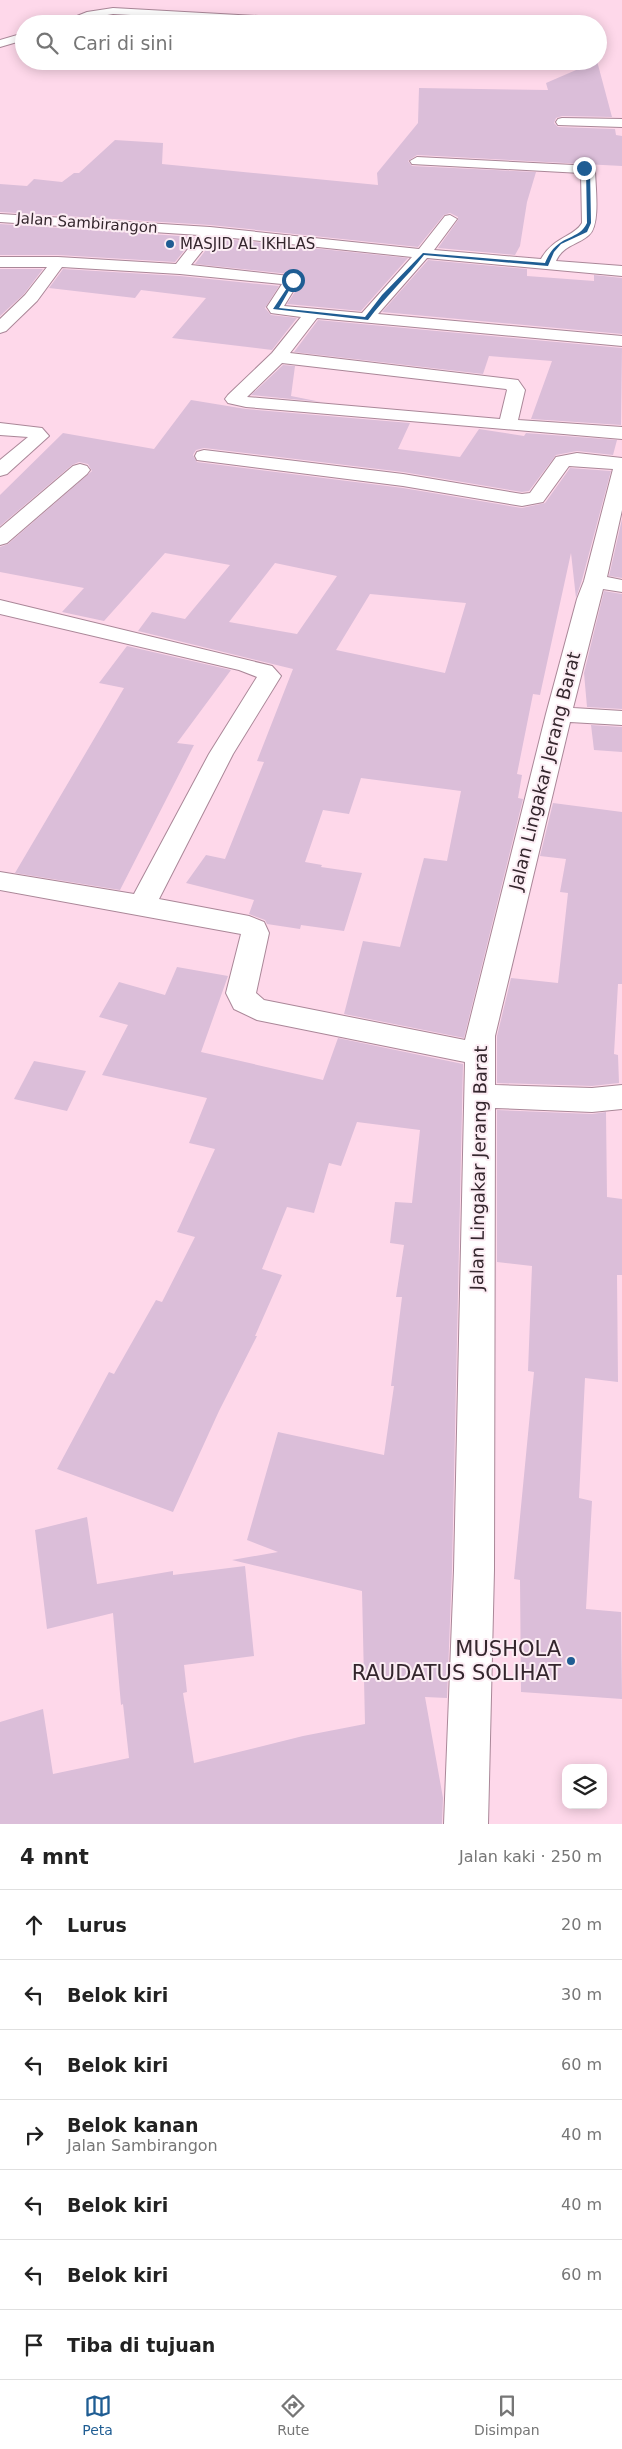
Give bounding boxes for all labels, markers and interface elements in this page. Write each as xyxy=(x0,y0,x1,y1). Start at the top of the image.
search box xyxy=(15,15,607,70)
icon: search xyxy=(33,29,61,57)
text: Cari di sini xyxy=(73,32,173,54)
route end xyxy=(573,157,596,180)
street label: Jalan Sambirangon xyxy=(15,209,158,237)
place label: MASJID AL IKHLAS xyxy=(180,235,315,253)
marker: MASJID AL IKHLAS xyxy=(164,238,176,250)
route start xyxy=(282,269,305,292)
street label: Jalan Lingakar Jerang Barat xyxy=(504,650,584,893)
street label: Jalan Lingakar Jerang Barat xyxy=(466,1045,491,1292)
place label: MUSHOLA RAUDATUS SOLIHAT xyxy=(352,1637,562,1685)
marker: MUSHOLA RAUDATUS SOLIHAT xyxy=(565,1655,577,1667)
map controls xyxy=(562,1764,607,1809)
button: layers xyxy=(562,1764,607,1809)
text: 4 mnt xyxy=(20,1845,89,1869)
text: Jalan kaki · 250 m xyxy=(459,1847,602,1866)
icon: ahead xyxy=(20,1911,48,1939)
text: Lurus xyxy=(67,1914,127,1936)
text: 20 m xyxy=(561,1915,602,1934)
icon: left xyxy=(20,1981,48,2009)
text: Belok kiri xyxy=(67,1984,168,2006)
text: 30 m xyxy=(561,1985,602,2004)
icon: left xyxy=(20,2051,48,2079)
text: Belok kiri xyxy=(67,2054,168,2076)
text: 60 m xyxy=(561,2055,602,2074)
text: Belok kanan xyxy=(67,2114,199,2136)
icon: right xyxy=(20,2121,48,2149)
text: 40 m xyxy=(561,2125,602,2144)
text: Jalan Sambirangon xyxy=(67,2136,218,2155)
icon: left xyxy=(20,2191,48,2219)
text: Belok kiri xyxy=(67,2194,168,2216)
text: 40 m xyxy=(561,2195,602,2214)
icon: left xyxy=(20,2261,48,2289)
text: Belok kiri xyxy=(67,2264,168,2286)
text: 60 m xyxy=(561,2265,602,2284)
icon: arrive xyxy=(20,2331,48,2359)
text: Tiba di tujuan xyxy=(67,2334,215,2356)
tab: Peta xyxy=(82,2392,113,2438)
tab: Rute xyxy=(277,2392,309,2438)
tab: Disimpan xyxy=(474,2392,540,2438)

